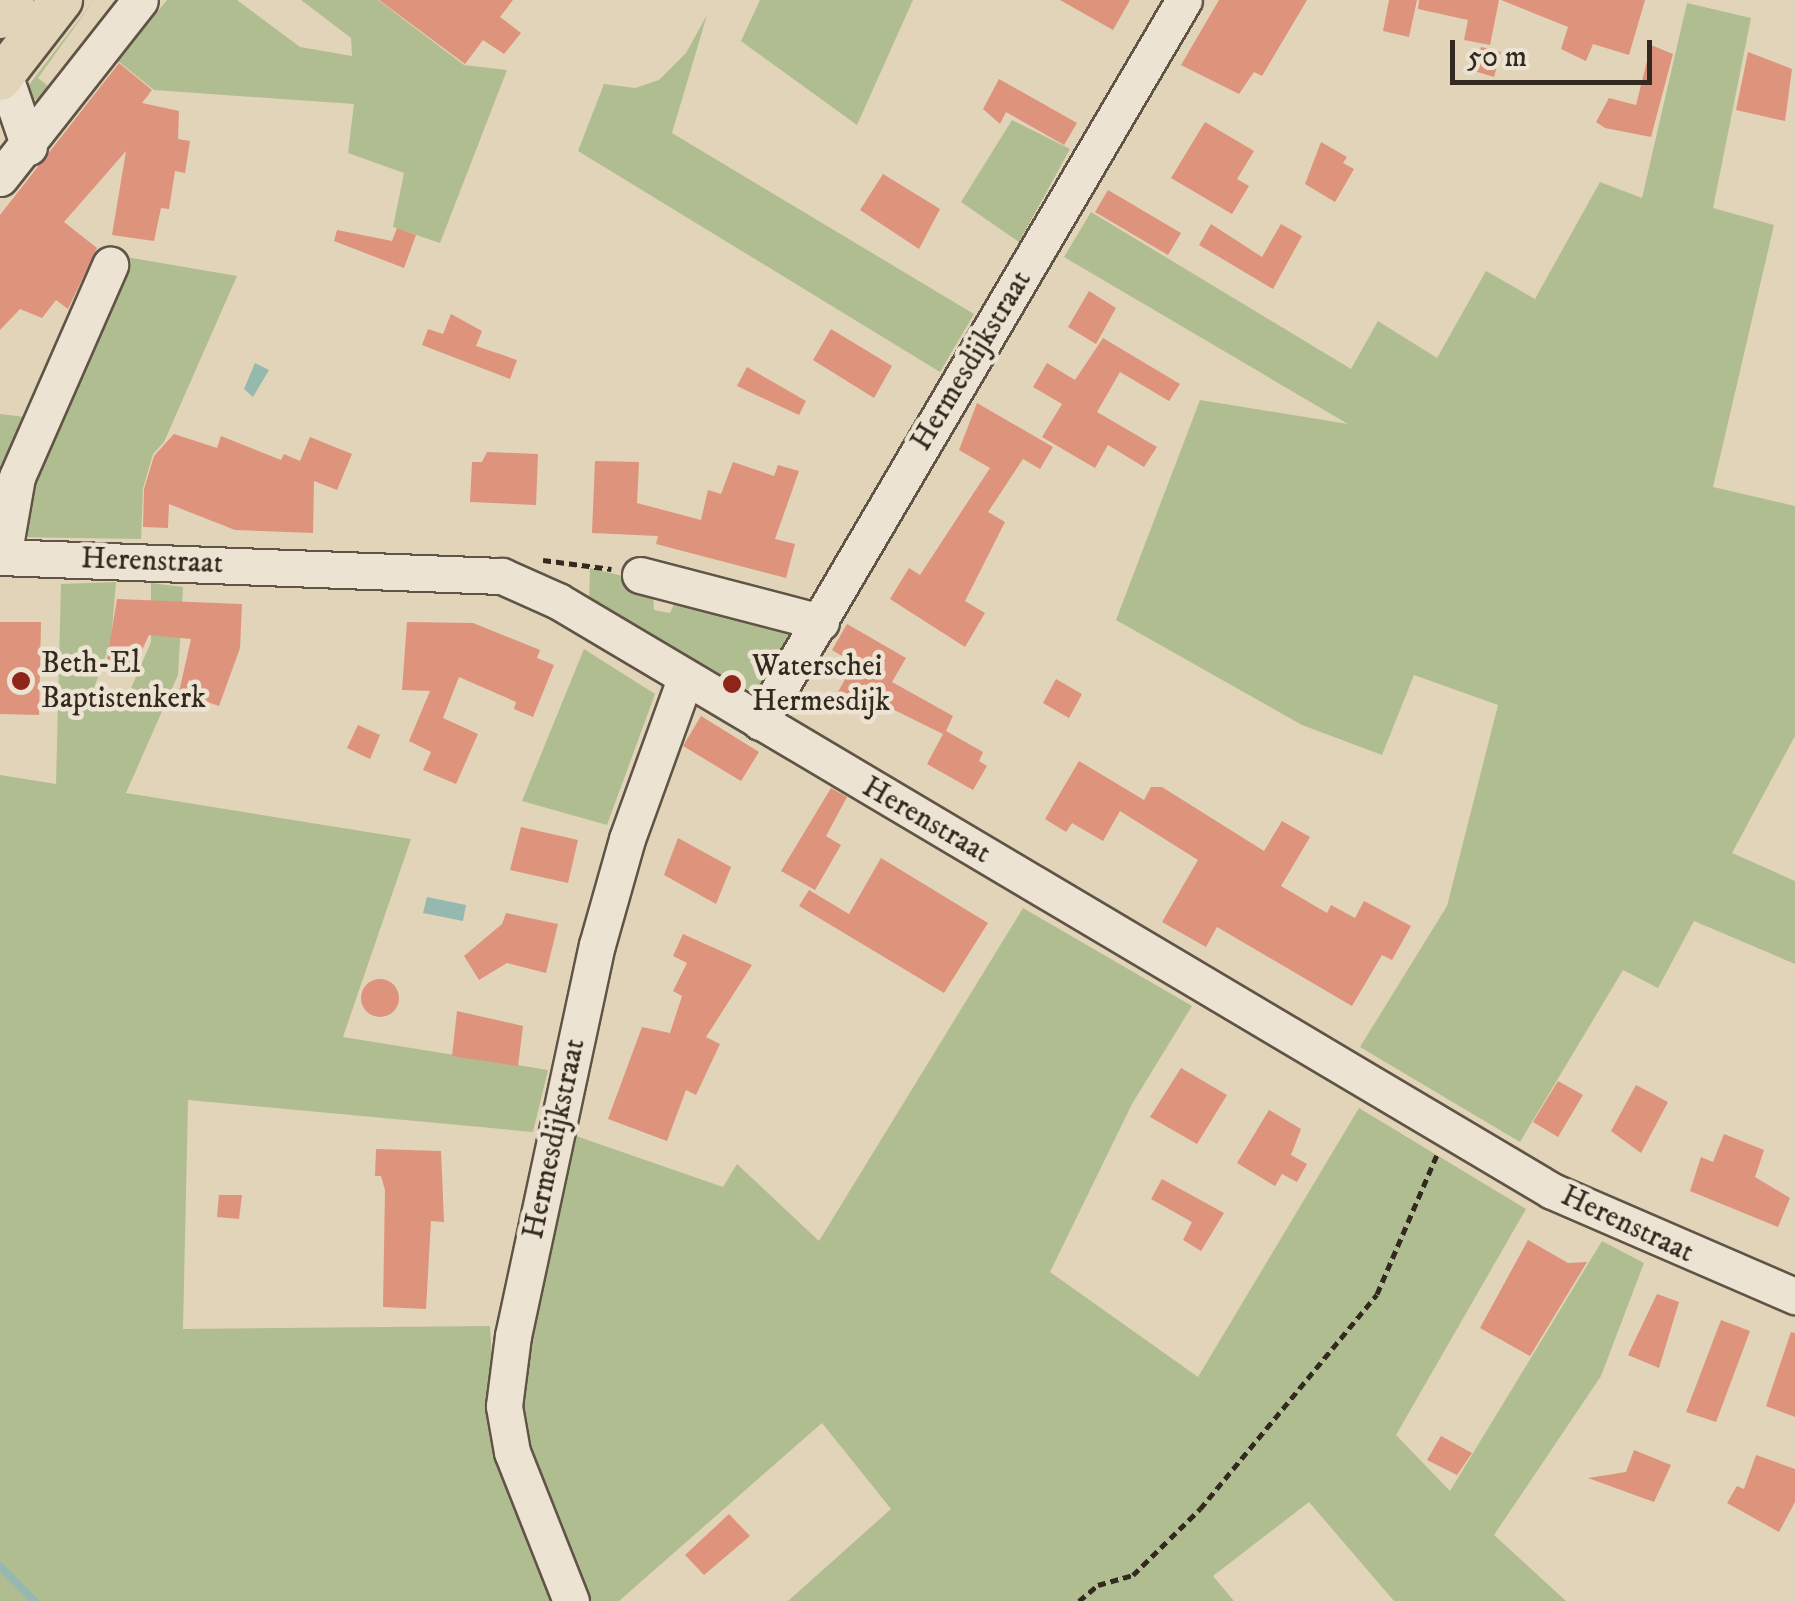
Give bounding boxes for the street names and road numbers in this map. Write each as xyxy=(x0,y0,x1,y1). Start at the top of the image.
street label: Hermesdijkstraat xyxy=(904,264,1040,458)
street label: Herenstraat xyxy=(80,542,224,582)
street label: Herenstraat xyxy=(855,770,997,872)
street label: Hermesdijkstraat xyxy=(516,1036,594,1242)
street label: Herenstraat xyxy=(1555,1179,1699,1271)

